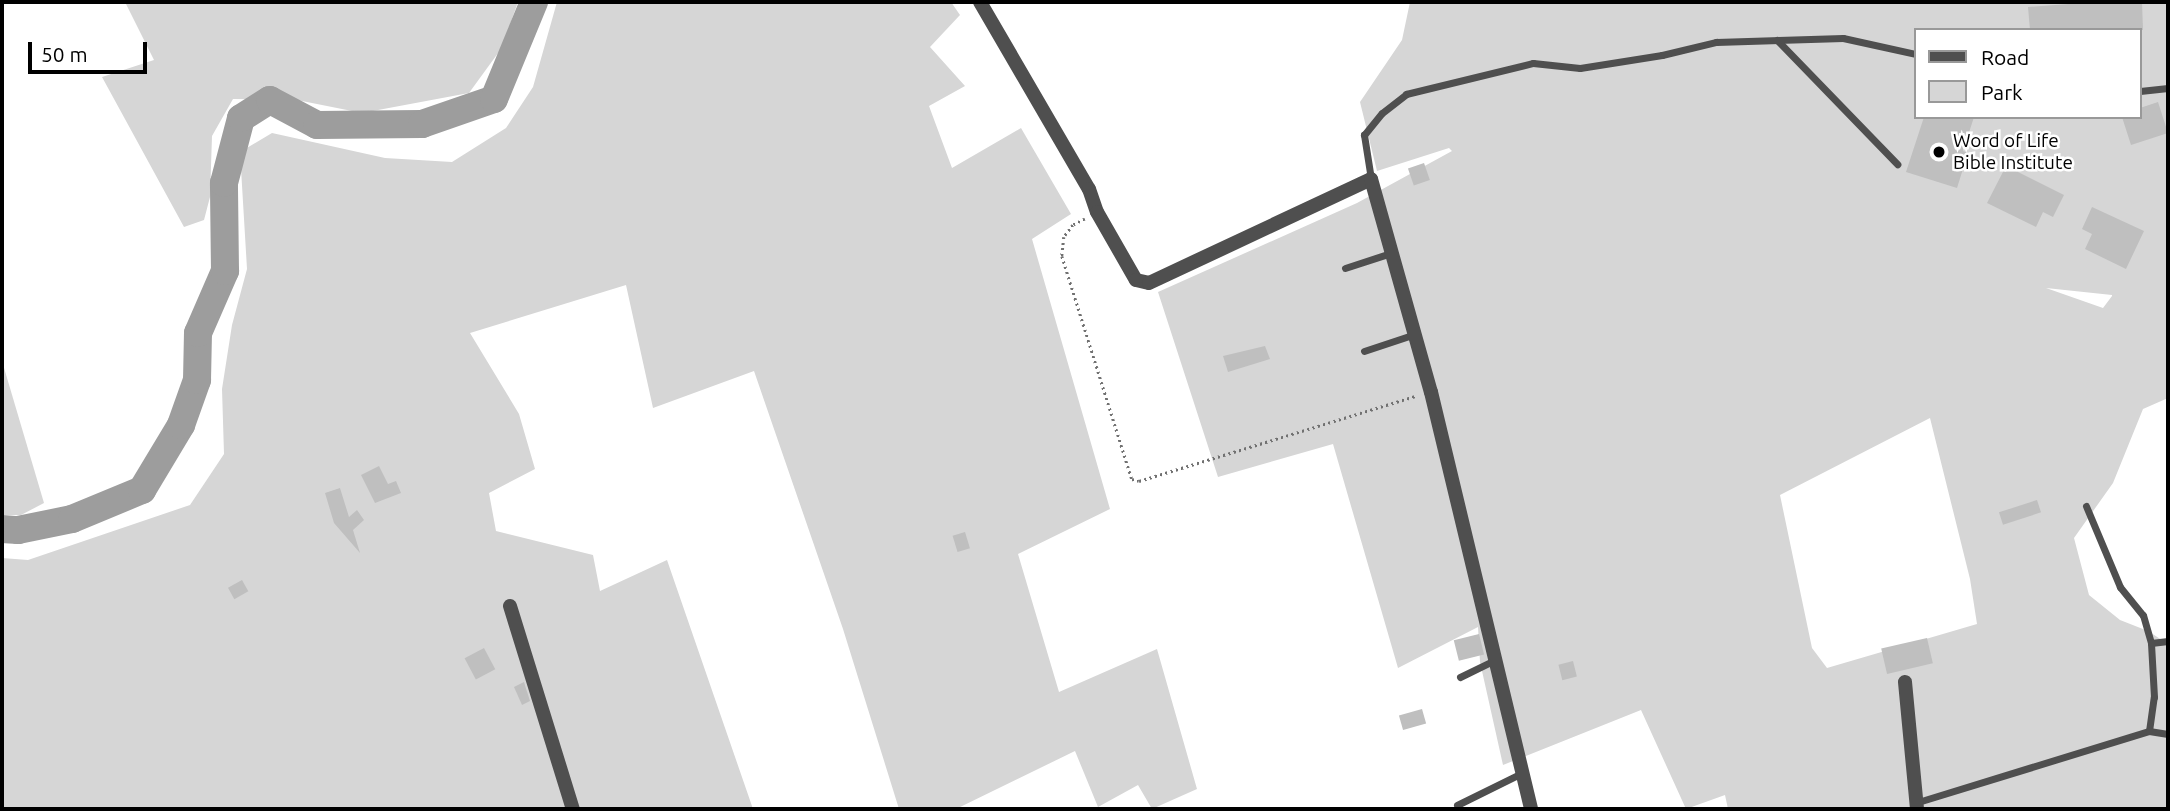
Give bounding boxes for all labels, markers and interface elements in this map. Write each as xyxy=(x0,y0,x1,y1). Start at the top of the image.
scale bar xyxy=(32,28,150,72)
legend xyxy=(1914,28,2142,119)
text: 50 m xyxy=(41,42,88,66)
text: Road xyxy=(1981,45,2029,69)
text: Park xyxy=(1981,80,2023,104)
place label: Word of Life Bible Institute xyxy=(1953,130,2073,174)
marker: Word of Life Bible Institute xyxy=(1931,144,1947,160)

